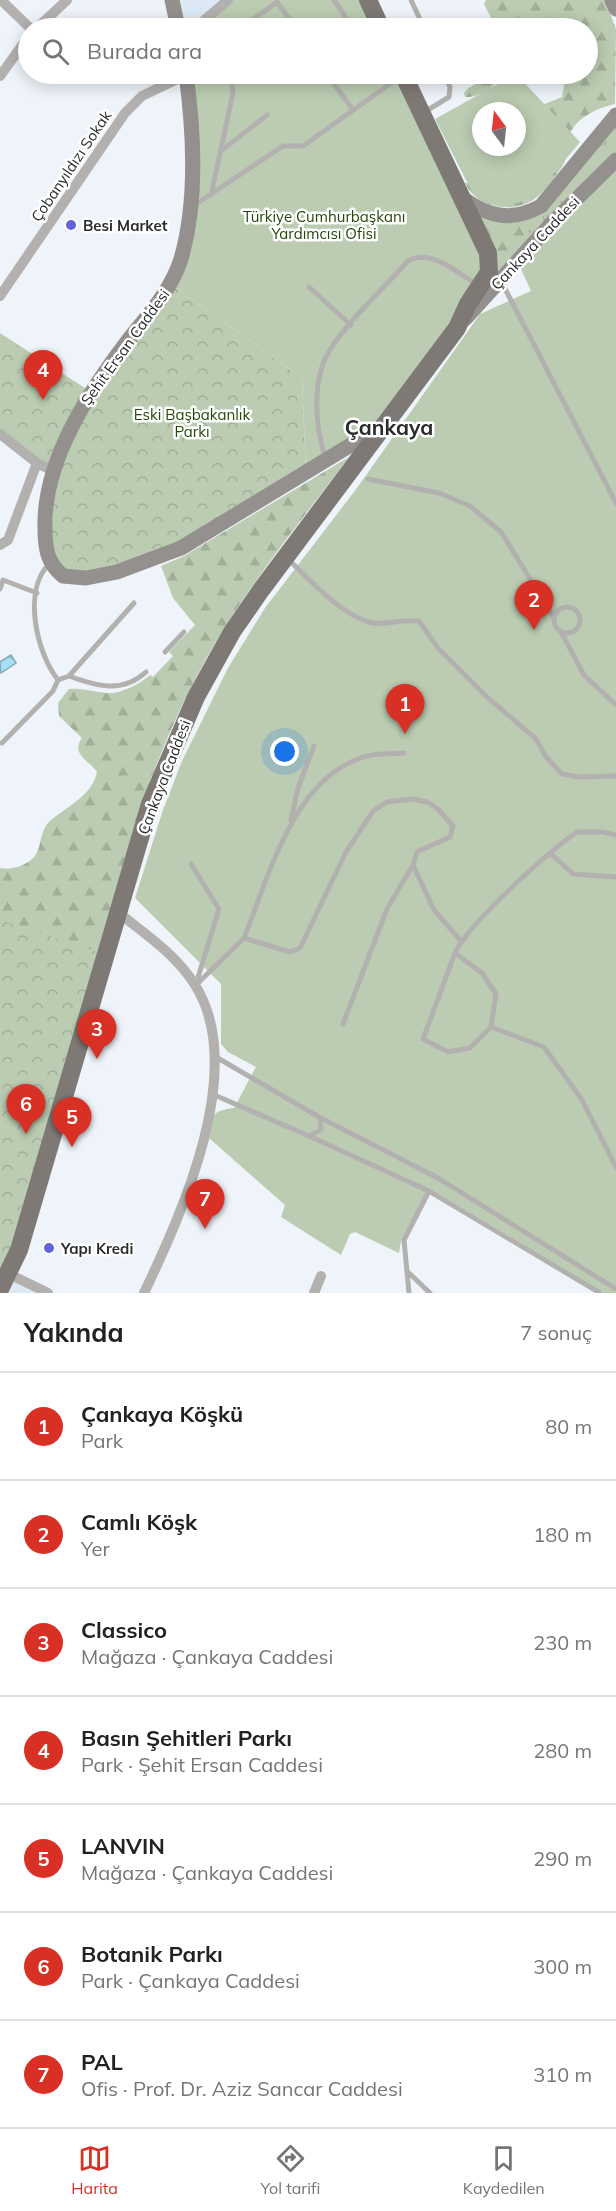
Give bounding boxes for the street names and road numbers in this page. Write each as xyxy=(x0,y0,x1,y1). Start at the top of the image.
street label: Çobanyıldızı Sokak xyxy=(27,106,115,225)
street label: Çankaya Caddesi xyxy=(487,192,583,294)
street label: Şehit Ersan Caddesi xyxy=(77,285,173,409)
street label: Çankaya Caddesi xyxy=(133,717,195,837)

